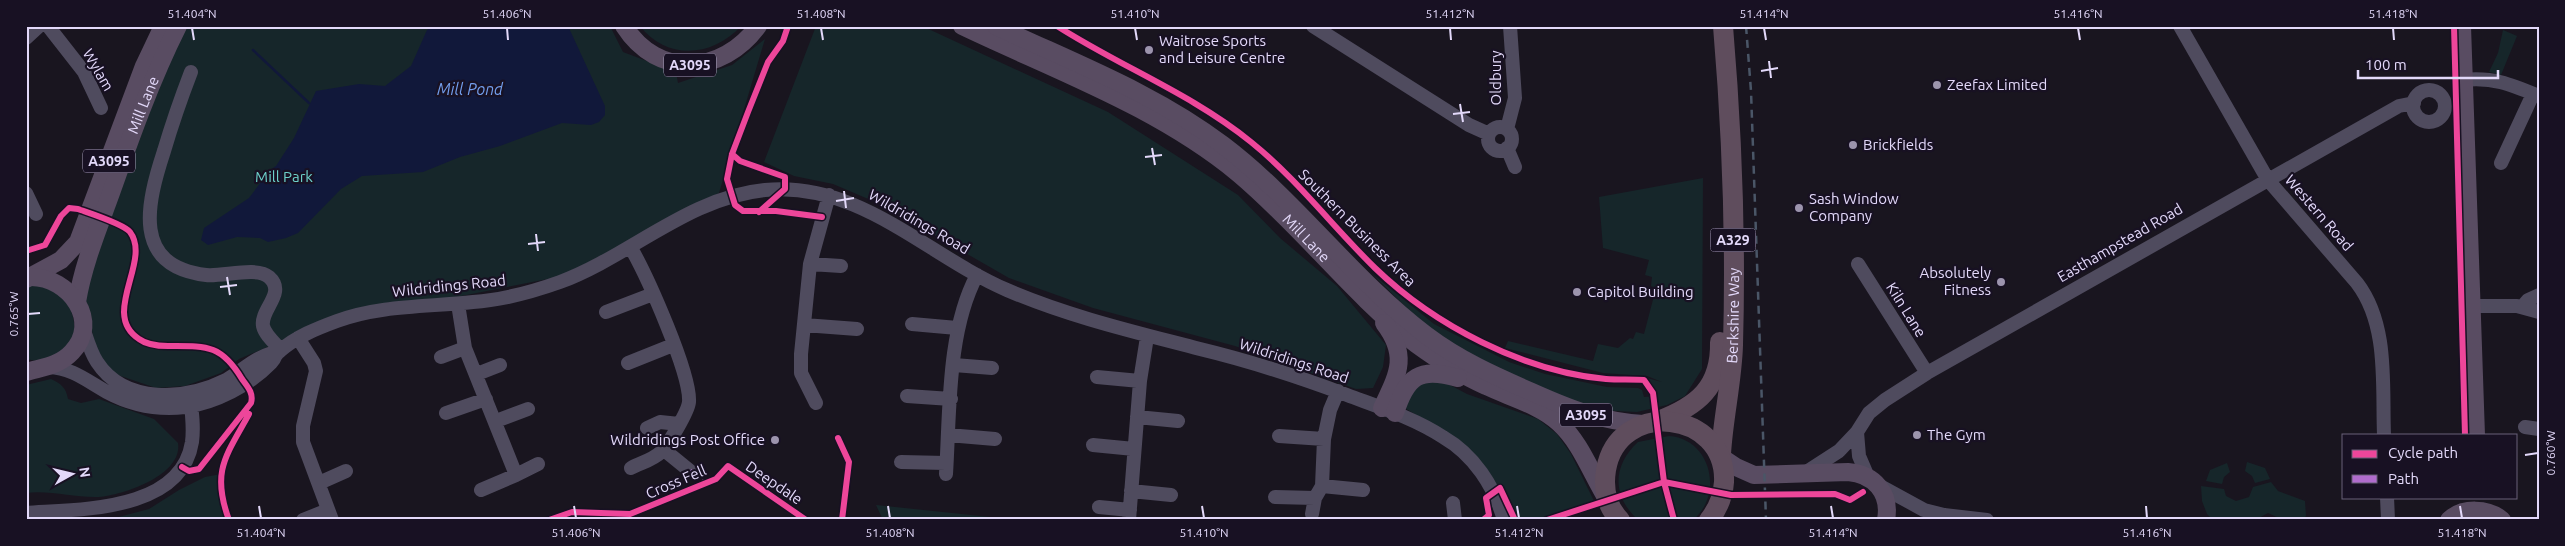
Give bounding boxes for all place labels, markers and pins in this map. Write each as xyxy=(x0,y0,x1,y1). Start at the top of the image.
place label: Waitrose Sports and Leisure Centre xyxy=(1159,32,1285,66)
marker: Waitrose Sports and Leisure Centre xyxy=(1143,44,1155,56)
place label: Zeefax Limited xyxy=(1947,76,2047,93)
marker: Zeefax Limited xyxy=(1931,79,1943,91)
place label: Brickfields xyxy=(1863,136,1933,153)
marker: Brickfields xyxy=(1847,139,1859,151)
place label: Sash Window Company xyxy=(1809,190,1899,224)
marker: Sash Window Company xyxy=(1793,202,1805,214)
place label: Absolutely Fitness xyxy=(1919,264,1991,298)
marker: Absolutely Fitness xyxy=(1995,276,2007,288)
place label: Capitol Building xyxy=(1587,283,1694,300)
marker: Capitol Building xyxy=(1571,286,1583,298)
place label: The Gym xyxy=(1927,426,1986,443)
marker: The Gym xyxy=(1911,429,1923,441)
place label: Wildridings Post Office xyxy=(610,431,765,448)
marker: Wildridings Post Office xyxy=(769,434,781,446)

